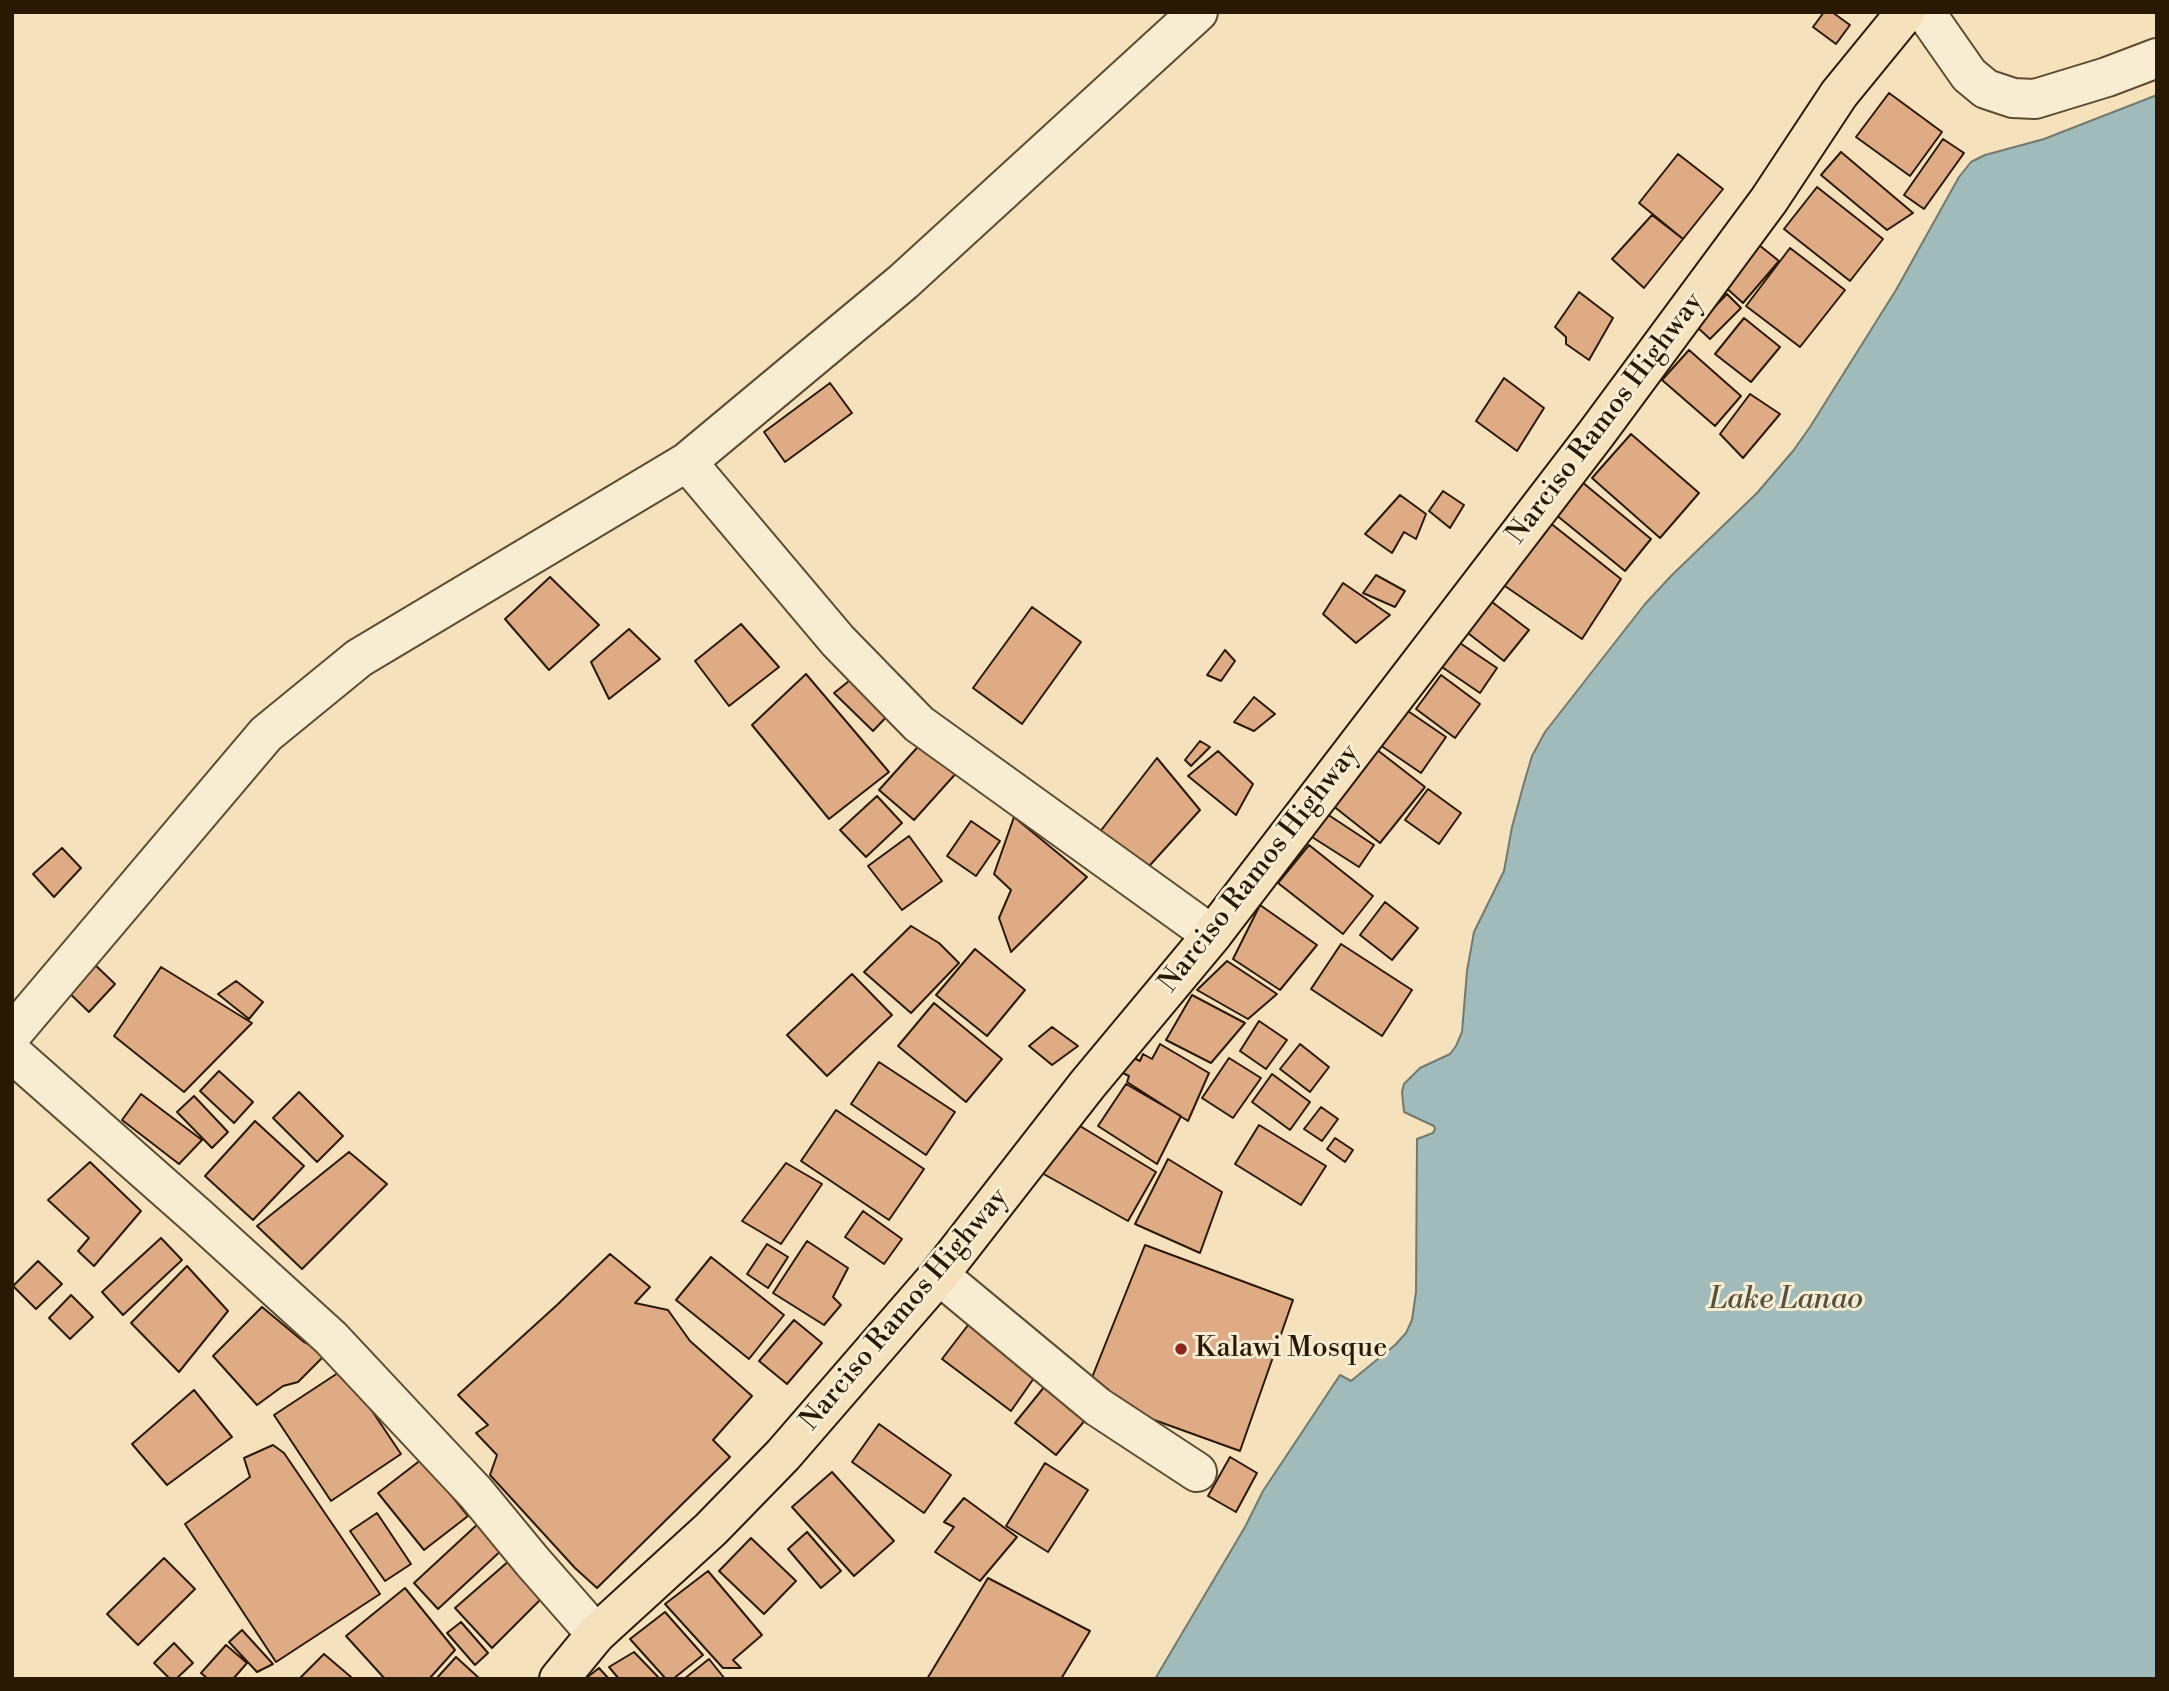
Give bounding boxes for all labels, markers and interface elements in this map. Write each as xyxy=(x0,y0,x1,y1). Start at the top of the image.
street label: Narciso Ramos Highway xyxy=(1501,287,1711,551)
street label: Narciso Ramos Highway xyxy=(1153,738,1367,1000)
street label: Narciso Ramos Highway xyxy=(794,1182,1016,1438)
water label: Lake Lanao xyxy=(1709,1283,1863,1319)
place label: Kalawi Mosque xyxy=(1195,1332,1387,1366)
marker: Kalawi Mosque xyxy=(1173,1341,1189,1357)

